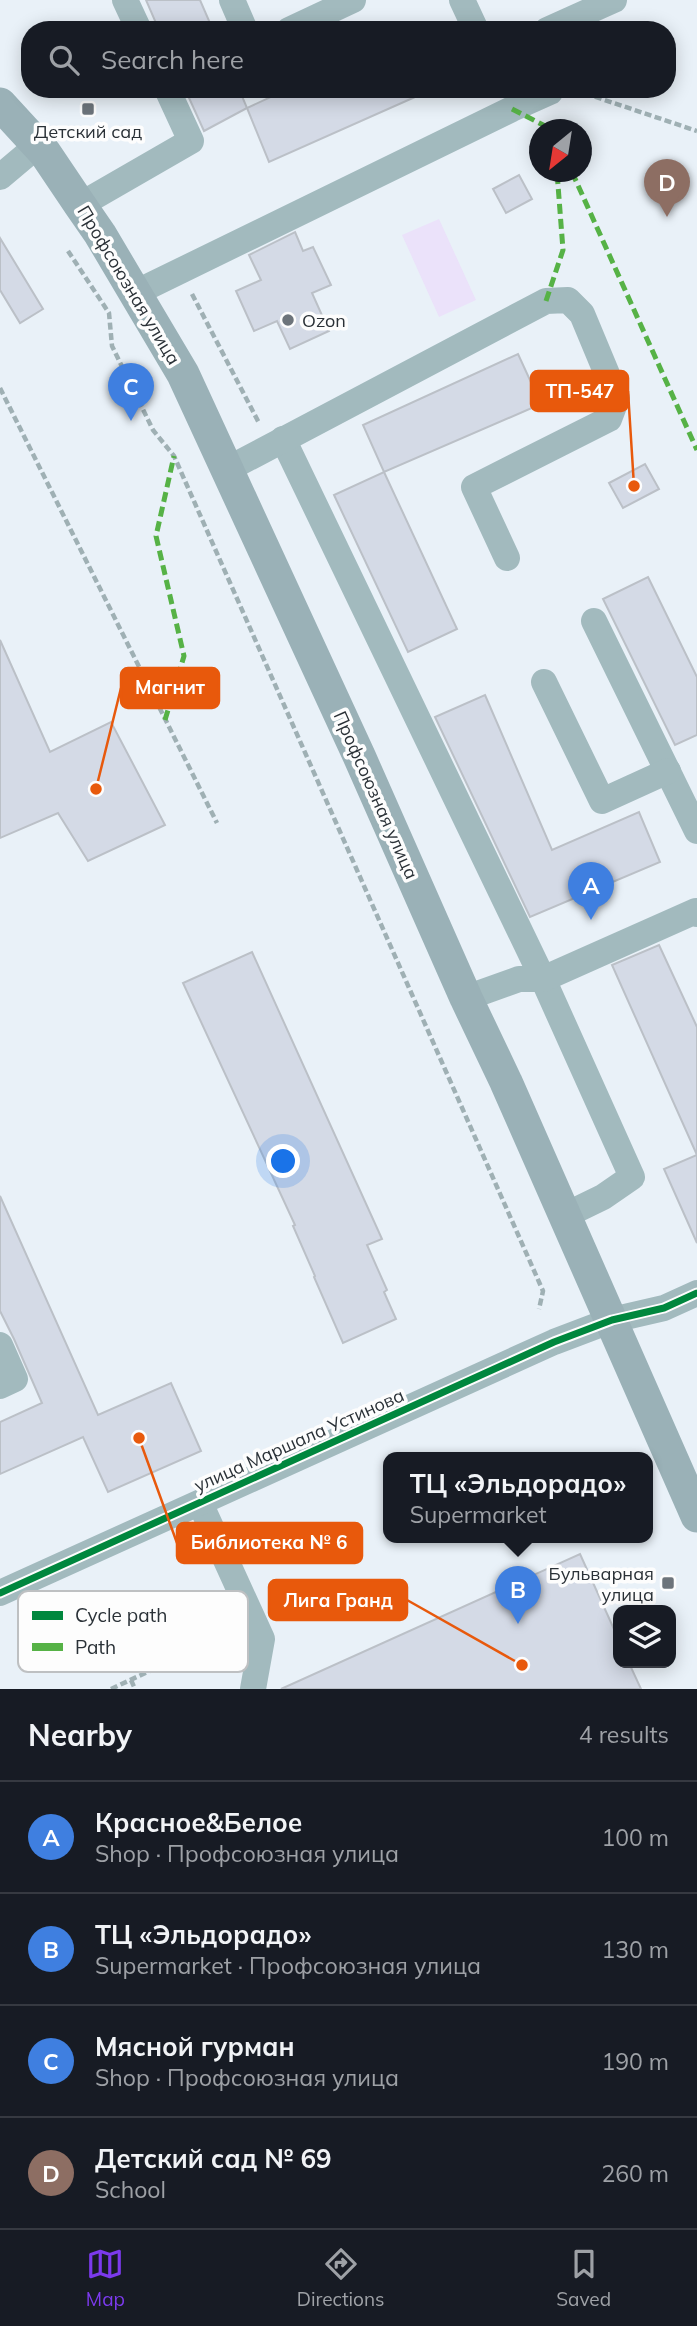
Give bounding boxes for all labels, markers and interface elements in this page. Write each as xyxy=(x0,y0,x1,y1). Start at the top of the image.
search box xyxy=(21,21,676,98)
icon: search xyxy=(45,41,83,79)
text: Search here xyxy=(101,43,244,76)
marker: Детский сад xyxy=(80,101,96,117)
north arrow xyxy=(529,119,592,182)
place label: Детский сад xyxy=(34,120,142,143)
pin: D xyxy=(644,159,690,217)
street label: Профсоюзная улица xyxy=(72,201,186,369)
place label: Ozon xyxy=(302,309,346,332)
marker: Ozon xyxy=(280,312,296,328)
pin: C xyxy=(108,363,154,421)
callout: ТП-547 xyxy=(531,371,628,411)
text: ТП-547 xyxy=(546,379,614,403)
callout: Магнит xyxy=(121,668,219,708)
text: Магнит xyxy=(135,675,206,699)
street label: Профсоюзная улица xyxy=(329,707,423,883)
pin: A xyxy=(568,862,614,920)
your location xyxy=(266,1144,300,1178)
street label: улица Маршала Устинова xyxy=(190,1383,408,1497)
popup xyxy=(383,1452,653,1543)
text: ТЦ «Эльдорадо» xyxy=(410,1467,626,1500)
text: Supermarket xyxy=(410,1500,546,1529)
callout: Библиотека № 6 xyxy=(177,1523,362,1563)
text: Библиотека № 6 xyxy=(191,1530,347,1554)
place label: Бульварная улица xyxy=(549,1562,654,1606)
pin: B xyxy=(495,1566,541,1624)
marker: Бульварная улица xyxy=(660,1575,676,1591)
callout: Лига Гранд xyxy=(269,1580,407,1620)
text: Лига Гранд xyxy=(283,1588,393,1612)
legend xyxy=(18,1591,248,1672)
text: Cycle path xyxy=(75,1603,167,1627)
map controls xyxy=(613,1605,676,1668)
button: layers xyxy=(613,1605,676,1668)
text: Path xyxy=(75,1635,116,1659)
text: Nearby xyxy=(28,1716,132,1754)
text: 4 results xyxy=(579,1720,669,1749)
text: Красное&Белое xyxy=(95,1806,302,1839)
text: A xyxy=(42,1823,60,1852)
text: 100 m xyxy=(601,1823,669,1852)
text: Shop · Профсоюзная улица xyxy=(95,1839,399,1868)
text: ТЦ «Эльдорадо» xyxy=(95,1918,311,1951)
text: B xyxy=(43,1935,59,1964)
text: 130 m xyxy=(601,1935,669,1964)
text: Supermarket · Профсоюзная улица xyxy=(95,1951,481,1980)
text: Мясной гурман xyxy=(95,2030,295,2063)
text: C xyxy=(43,2047,59,2076)
text: 190 m xyxy=(601,2047,669,2076)
text: Shop · Профсоюзная улица xyxy=(95,2063,399,2092)
text: Детский сад № 69 xyxy=(95,2142,332,2175)
text: D xyxy=(42,2159,60,2188)
text: 260 m xyxy=(601,2159,669,2188)
text: School xyxy=(95,2175,166,2204)
tab: Map xyxy=(86,2245,125,2311)
tab: Directions xyxy=(297,2245,385,2311)
tab: Saved xyxy=(556,2245,611,2311)

